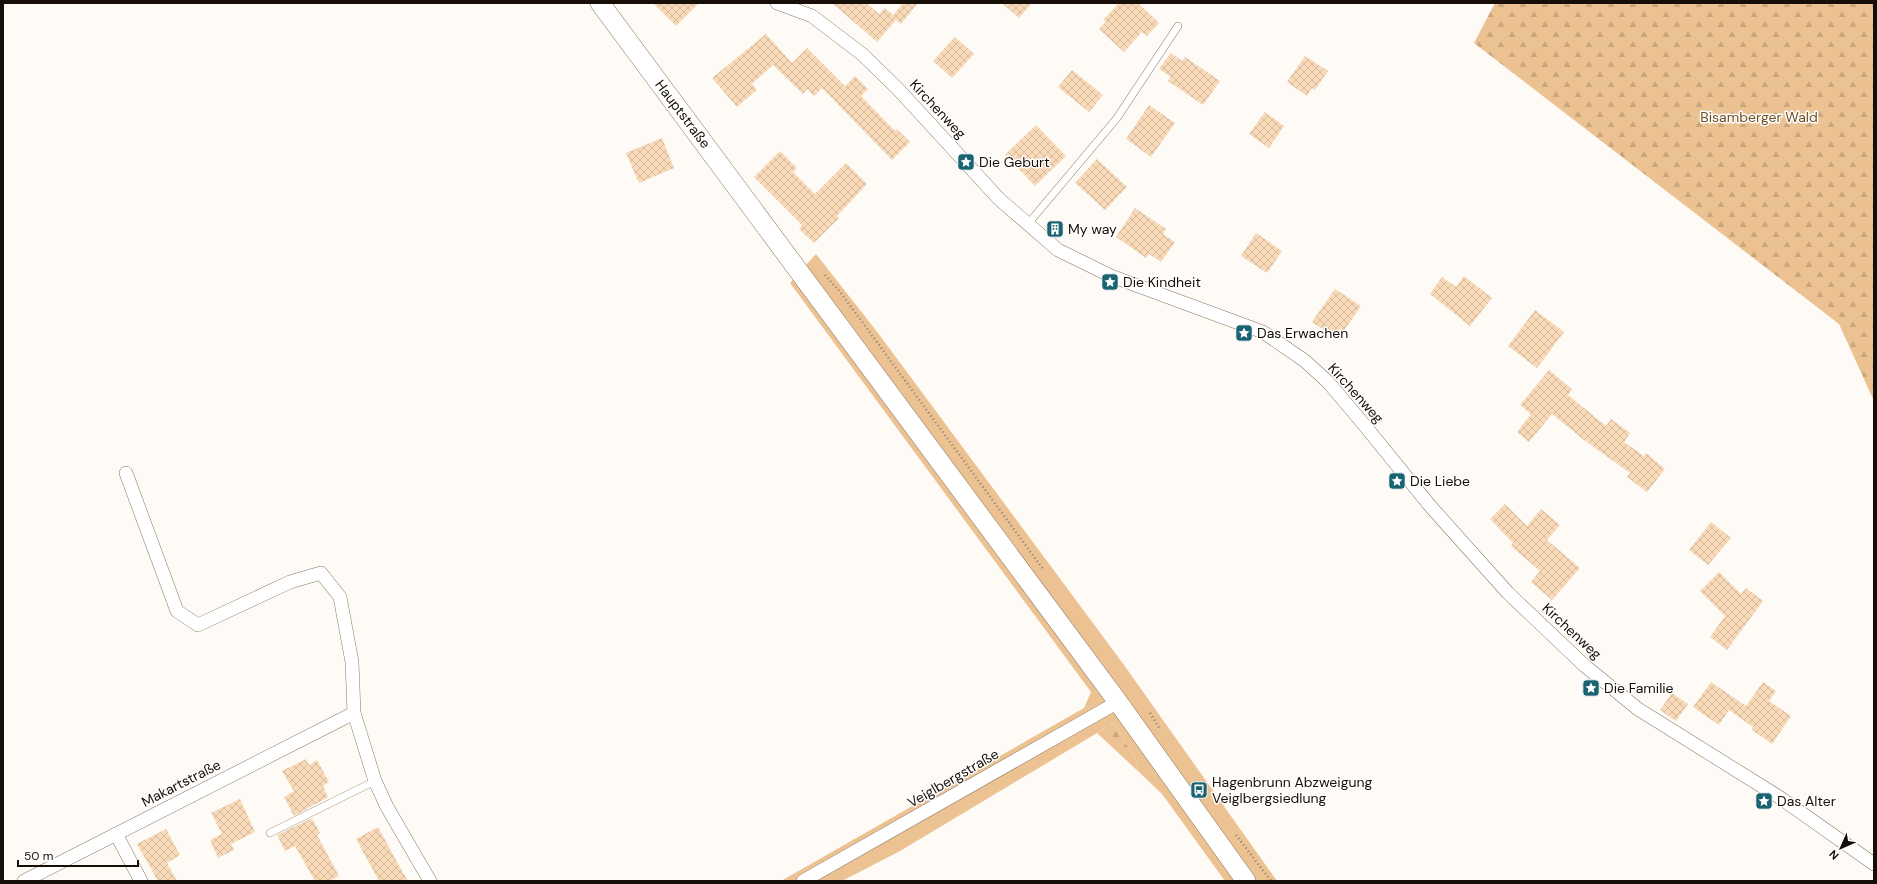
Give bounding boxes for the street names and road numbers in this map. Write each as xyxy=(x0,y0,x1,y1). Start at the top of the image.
street label: Hauptstraße xyxy=(651,76,715,152)
street label: Kirchenweg xyxy=(906,76,970,143)
street label: Kirchenweg xyxy=(1324,359,1388,427)
street label: Kirchenweg xyxy=(1539,599,1606,663)
street label: Veiglbergstraße xyxy=(904,745,1002,811)
street label: Makartstraße xyxy=(138,755,224,811)

